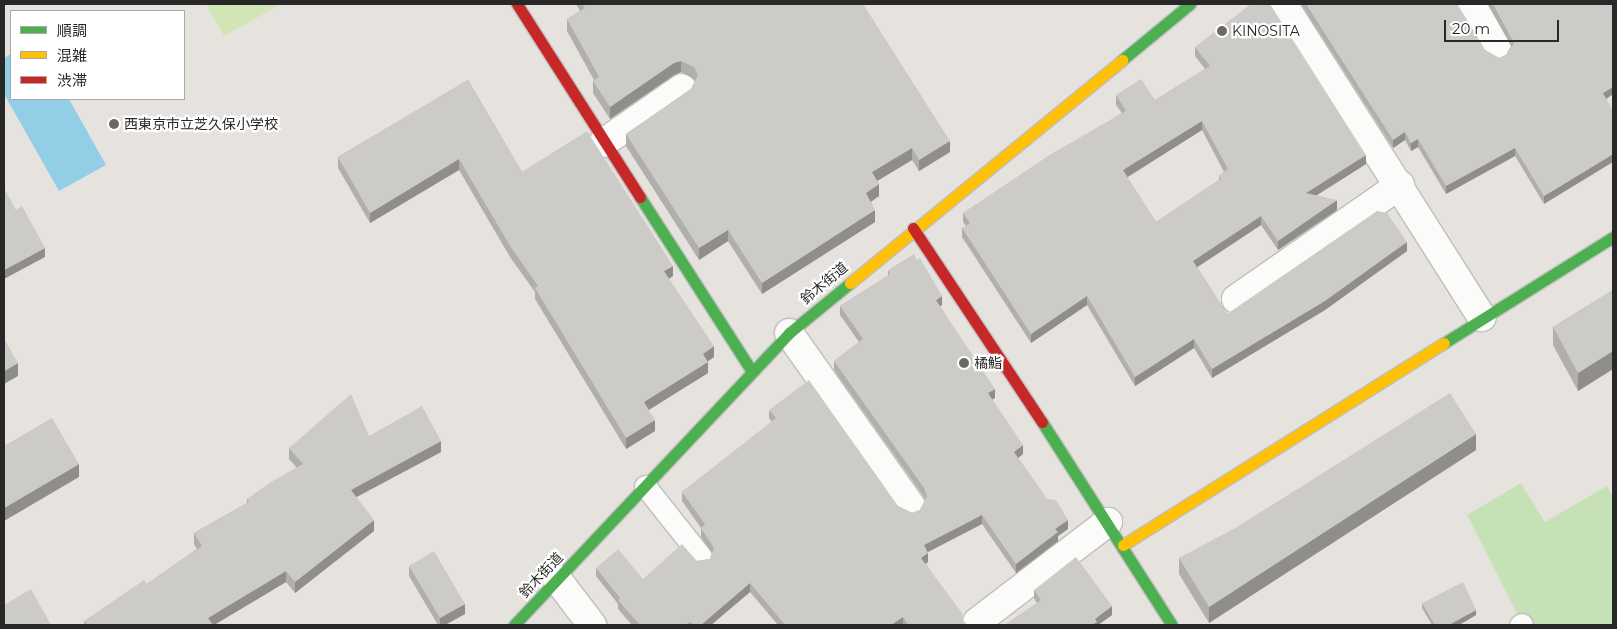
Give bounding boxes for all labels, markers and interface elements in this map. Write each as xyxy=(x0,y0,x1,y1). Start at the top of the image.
legend xyxy=(10,10,185,100)
scale bar xyxy=(1447,10,1562,42)
text: 20 m xyxy=(1452,19,1490,38)
text: 順調 xyxy=(57,21,87,40)
place label: KINOSITA xyxy=(1232,23,1300,39)
marker: KINOSITA xyxy=(1216,25,1228,37)
text: 混雑 xyxy=(57,46,87,65)
text: 渋滞 xyxy=(57,71,87,90)
place label: 西東京市立芝久保小学校 xyxy=(124,116,278,132)
marker: 西東京市立芝久保小学校 xyxy=(108,118,120,130)
street label: 鈴木街道 xyxy=(797,259,851,307)
place label: 橘鮨 xyxy=(974,355,1002,371)
marker: 橘鮨 xyxy=(958,357,970,369)
street label: 鈴木街道 xyxy=(516,549,566,601)

